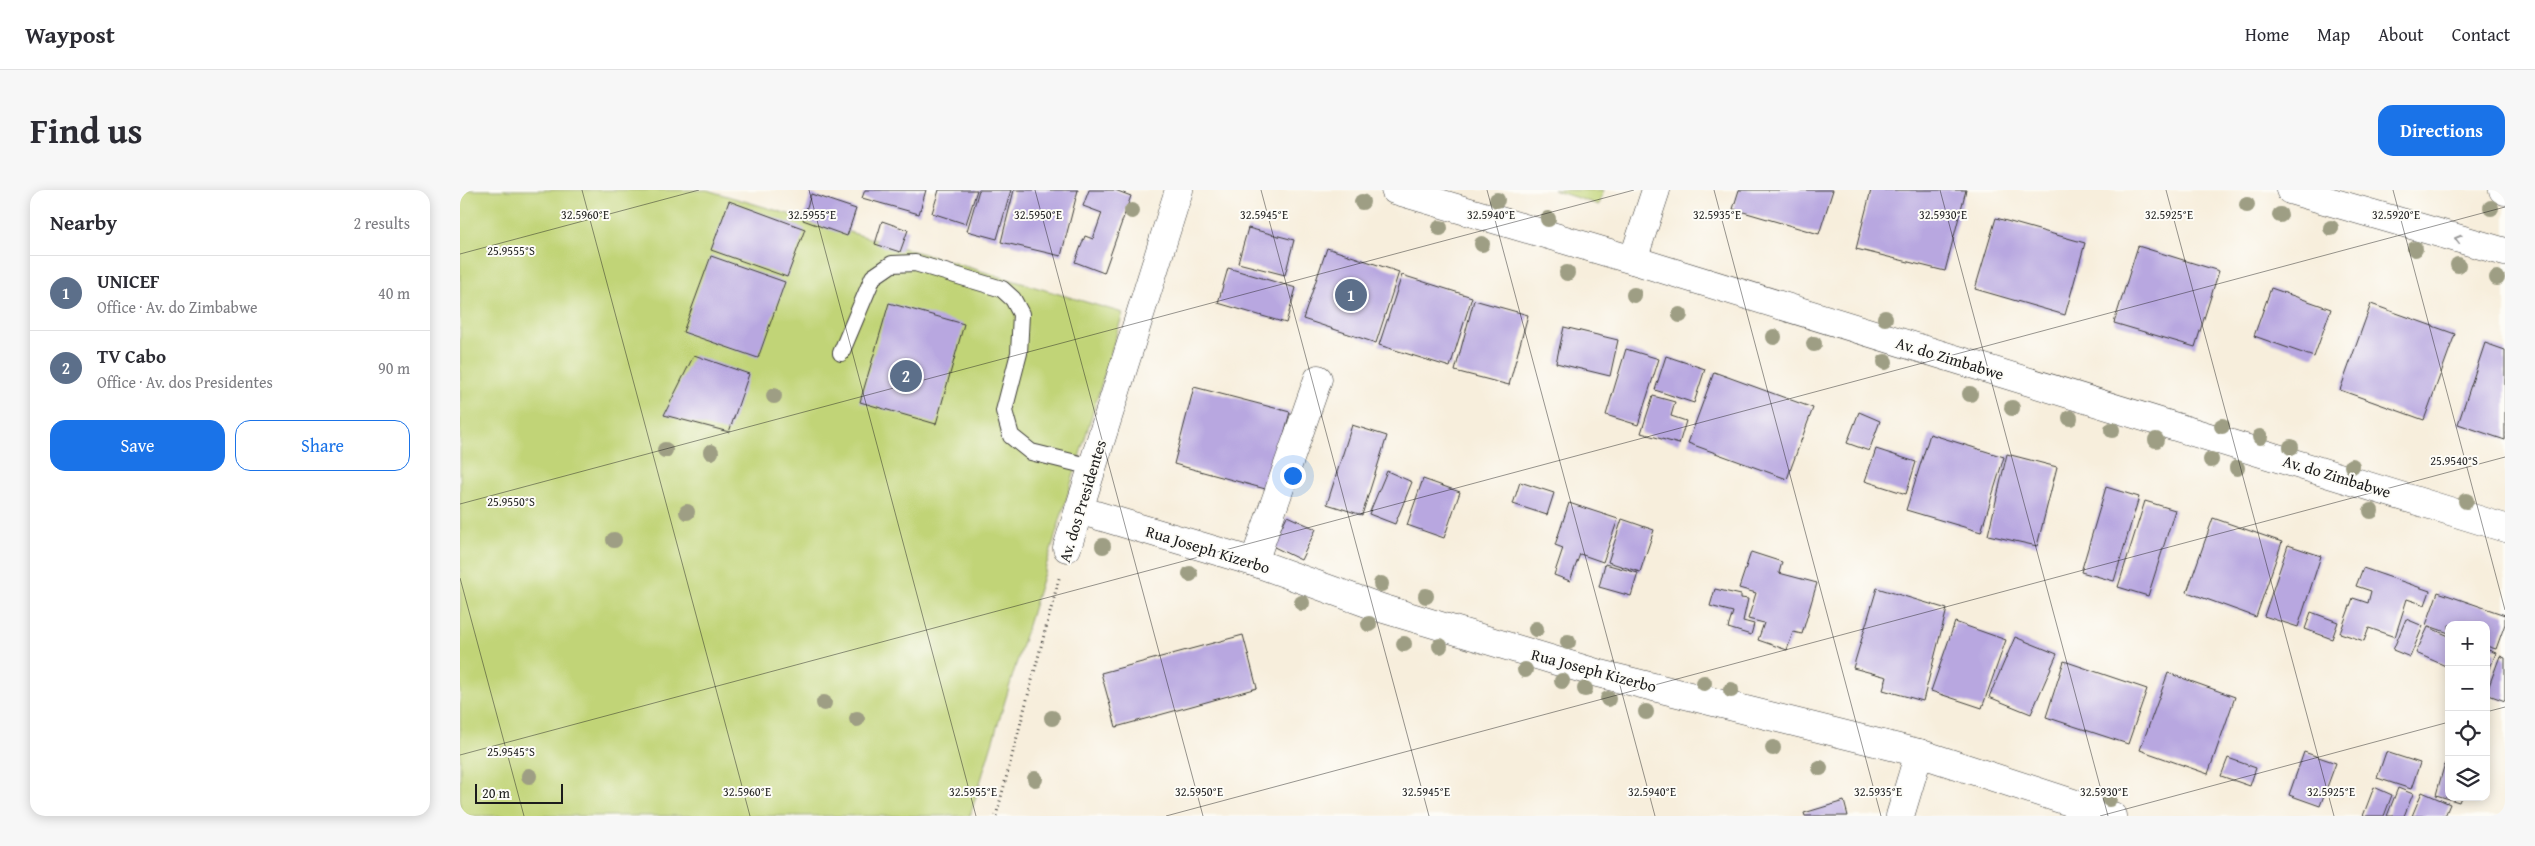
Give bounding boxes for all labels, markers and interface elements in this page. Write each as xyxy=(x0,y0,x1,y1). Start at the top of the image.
text: Waypost xyxy=(25,17,115,52)
text: Home xyxy=(2245,21,2289,48)
text: Map xyxy=(2317,21,2350,48)
text: About xyxy=(2378,21,2424,48)
text: Contact xyxy=(2452,21,2510,48)
text: Find us xyxy=(30,105,143,156)
button: Directions xyxy=(2378,105,2505,156)
text: 32.5960°E xyxy=(561,206,609,223)
text: 32.5955°E xyxy=(788,206,836,223)
text: 32.5950°E xyxy=(1014,206,1062,223)
text: 32.5945°E xyxy=(1240,206,1288,223)
text: 32.5940°E xyxy=(1467,206,1515,223)
text: 32.5935°E xyxy=(1693,206,1741,223)
text: 32.5930°E xyxy=(1919,206,1967,223)
text: 32.5925°E xyxy=(2145,206,2193,223)
text: 32.5920°E xyxy=(2372,206,2420,223)
text: Nearby xyxy=(50,207,117,238)
text: 2 results xyxy=(353,211,410,235)
one-way arrow xyxy=(2455,234,2463,244)
text: 25.9555°S xyxy=(487,242,535,259)
text: UNICEF xyxy=(97,267,160,295)
pin: 1 xyxy=(1335,276,1367,314)
text: 1 xyxy=(62,281,70,305)
text: 40 m xyxy=(378,281,410,305)
text: Office · Av. do Zimbabwe xyxy=(97,295,257,319)
street label: Av. do Zimbabwe xyxy=(1893,330,2007,386)
text: TV Cabo xyxy=(97,342,166,370)
text: 2 xyxy=(62,356,70,380)
text: 90 m xyxy=(378,356,410,380)
pin: 2 xyxy=(890,357,922,395)
text: Office · Av. dos Presidentes xyxy=(97,370,273,394)
button: Save xyxy=(50,420,225,471)
button: Share xyxy=(235,420,410,471)
street label: Av. dos Presidentes xyxy=(1052,437,1112,565)
street label: Av. do Zimbabwe xyxy=(2280,448,2394,504)
text: 25.9540°S xyxy=(2430,452,2478,469)
your location xyxy=(1280,463,1306,489)
text: 25.9550°S xyxy=(487,493,535,510)
street label: Rua Joseph Kizerbo xyxy=(1143,519,1273,579)
map controls xyxy=(2445,621,2490,801)
button: + xyxy=(2445,621,2490,666)
street label: Rua Joseph Kizerbo xyxy=(1529,642,1659,698)
button: − xyxy=(2445,666,2490,711)
button: locate xyxy=(2445,711,2490,756)
text: 25.9545°S xyxy=(487,743,535,760)
button: layers xyxy=(2445,756,2490,801)
scale bar xyxy=(475,781,562,804)
text: 20 m xyxy=(482,783,510,803)
text: 32.5960°E xyxy=(723,783,771,800)
text: 32.5955°E xyxy=(949,783,997,800)
text: 32.5950°E xyxy=(1175,783,1223,800)
text: 32.5945°E xyxy=(1402,783,1450,800)
text: 32.5940°E xyxy=(1628,783,1676,800)
text: 32.5935°E xyxy=(1854,783,1902,800)
text: 32.5930°E xyxy=(2080,783,2128,800)
text: 32.5925°E xyxy=(2307,783,2355,800)

